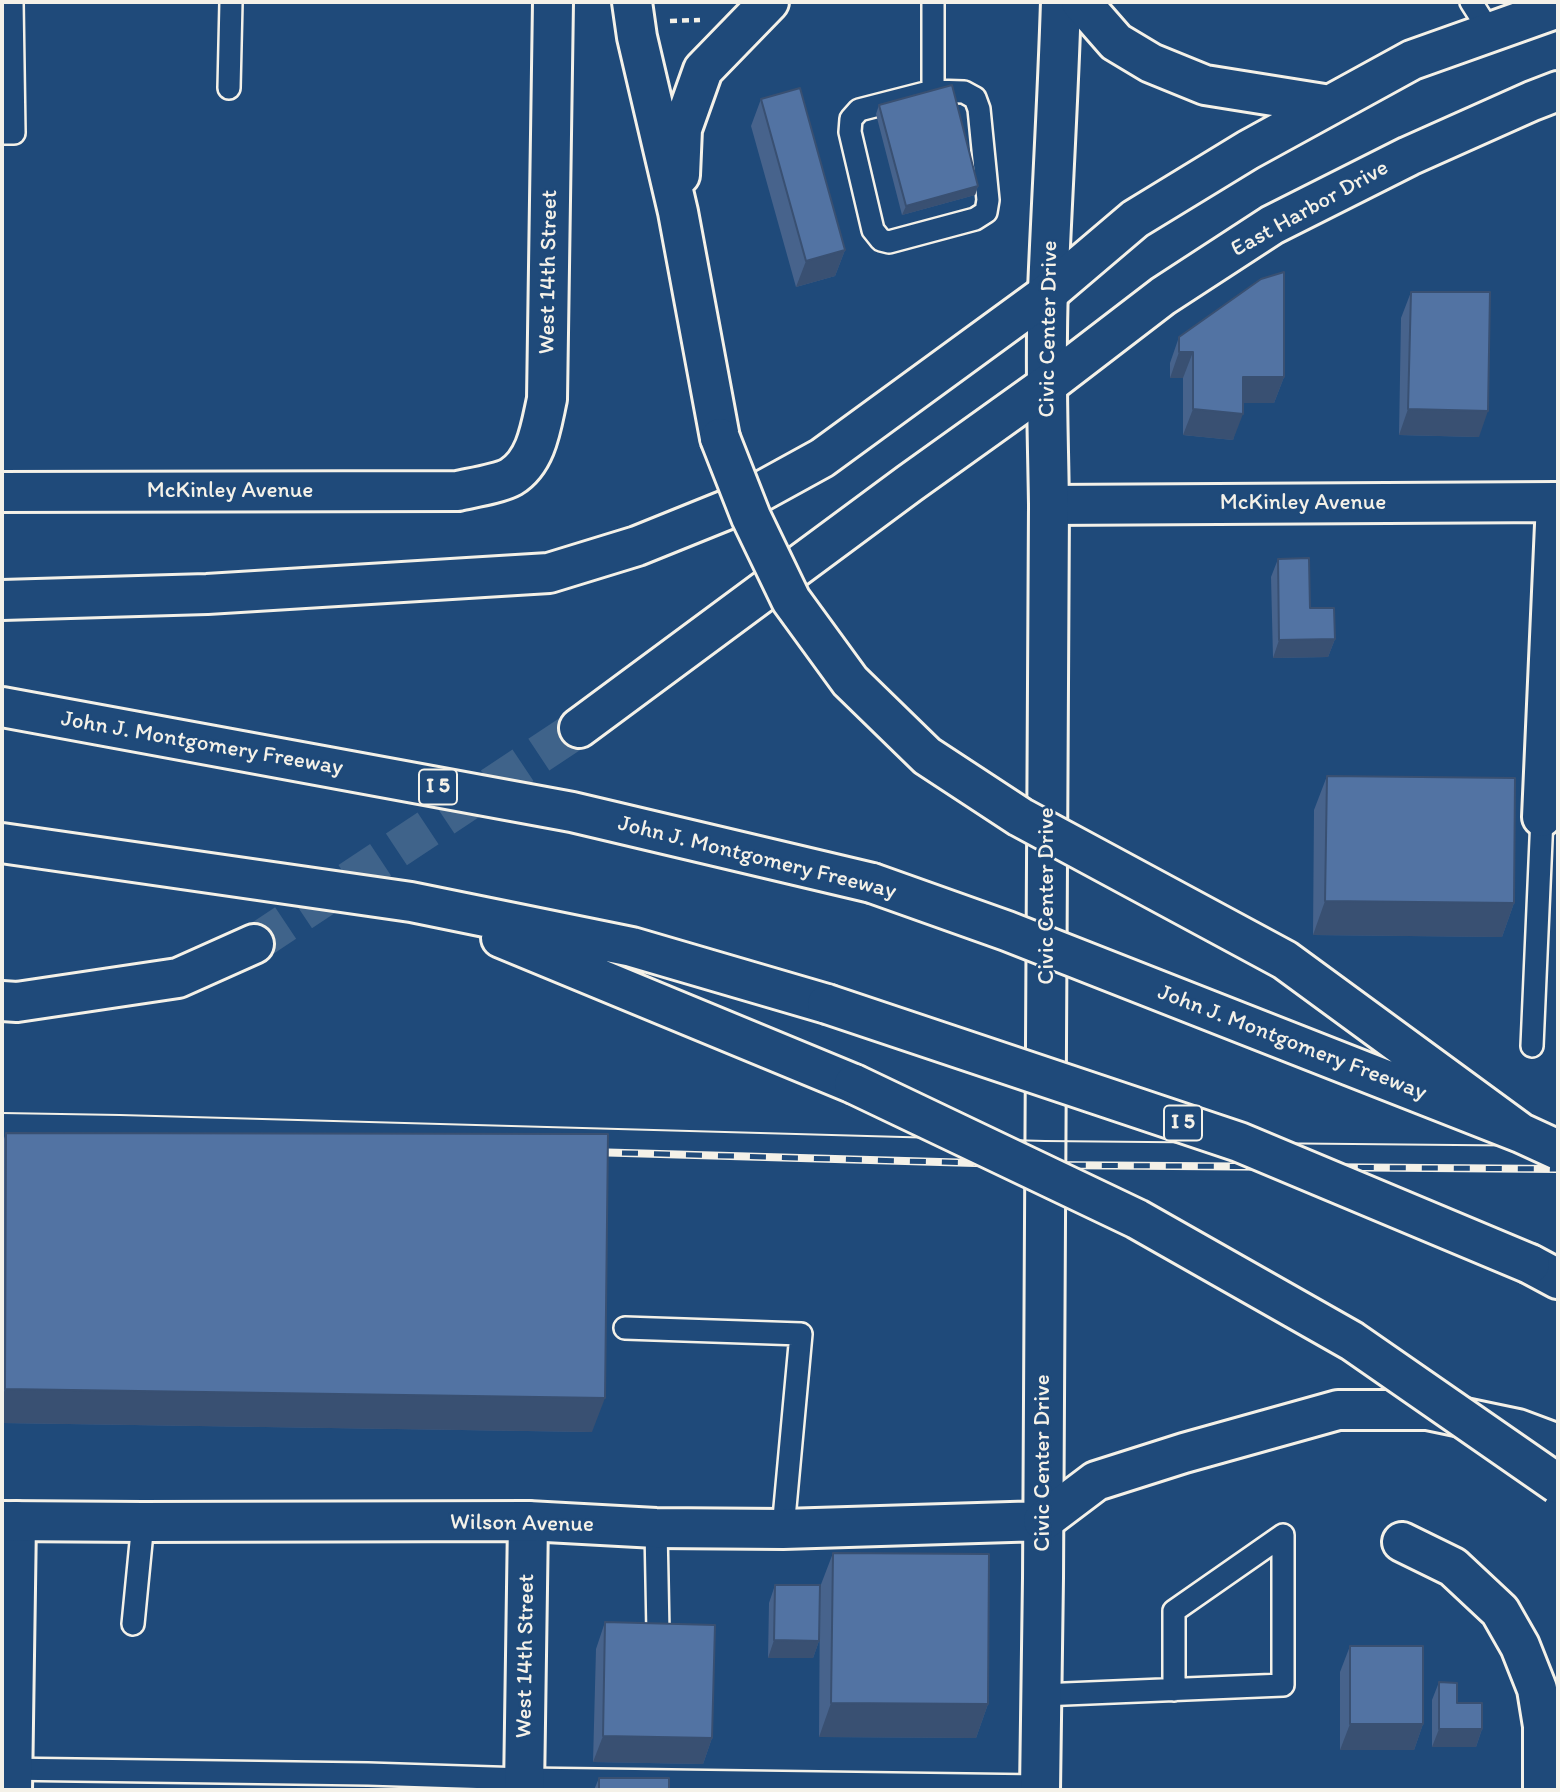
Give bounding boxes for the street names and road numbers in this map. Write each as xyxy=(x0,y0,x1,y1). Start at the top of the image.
street label: East Harbor Drive xyxy=(1227,154,1393,264)
street label: West 14th Street xyxy=(534,189,564,355)
street label: Civic Center Drive xyxy=(1034,240,1064,418)
street label: McKinley Avenue xyxy=(147,477,313,505)
street label: McKinley Avenue xyxy=(1220,489,1386,517)
street label: John J. Montgomery Freeway xyxy=(59,706,345,782)
road number: I 5 xyxy=(419,770,457,804)
street label: Civic Center Drive xyxy=(1033,807,1061,985)
street label: John J. Montgomery Freeway xyxy=(615,810,899,906)
street label: John J. Montgomery Freeway xyxy=(1154,979,1430,1107)
road number: I 5 xyxy=(1164,1106,1202,1140)
street label: Civic Center Drive xyxy=(1029,1374,1057,1552)
street label: Wilson Avenue xyxy=(450,1509,594,1539)
street label: West 14th Street xyxy=(511,1573,541,1739)

